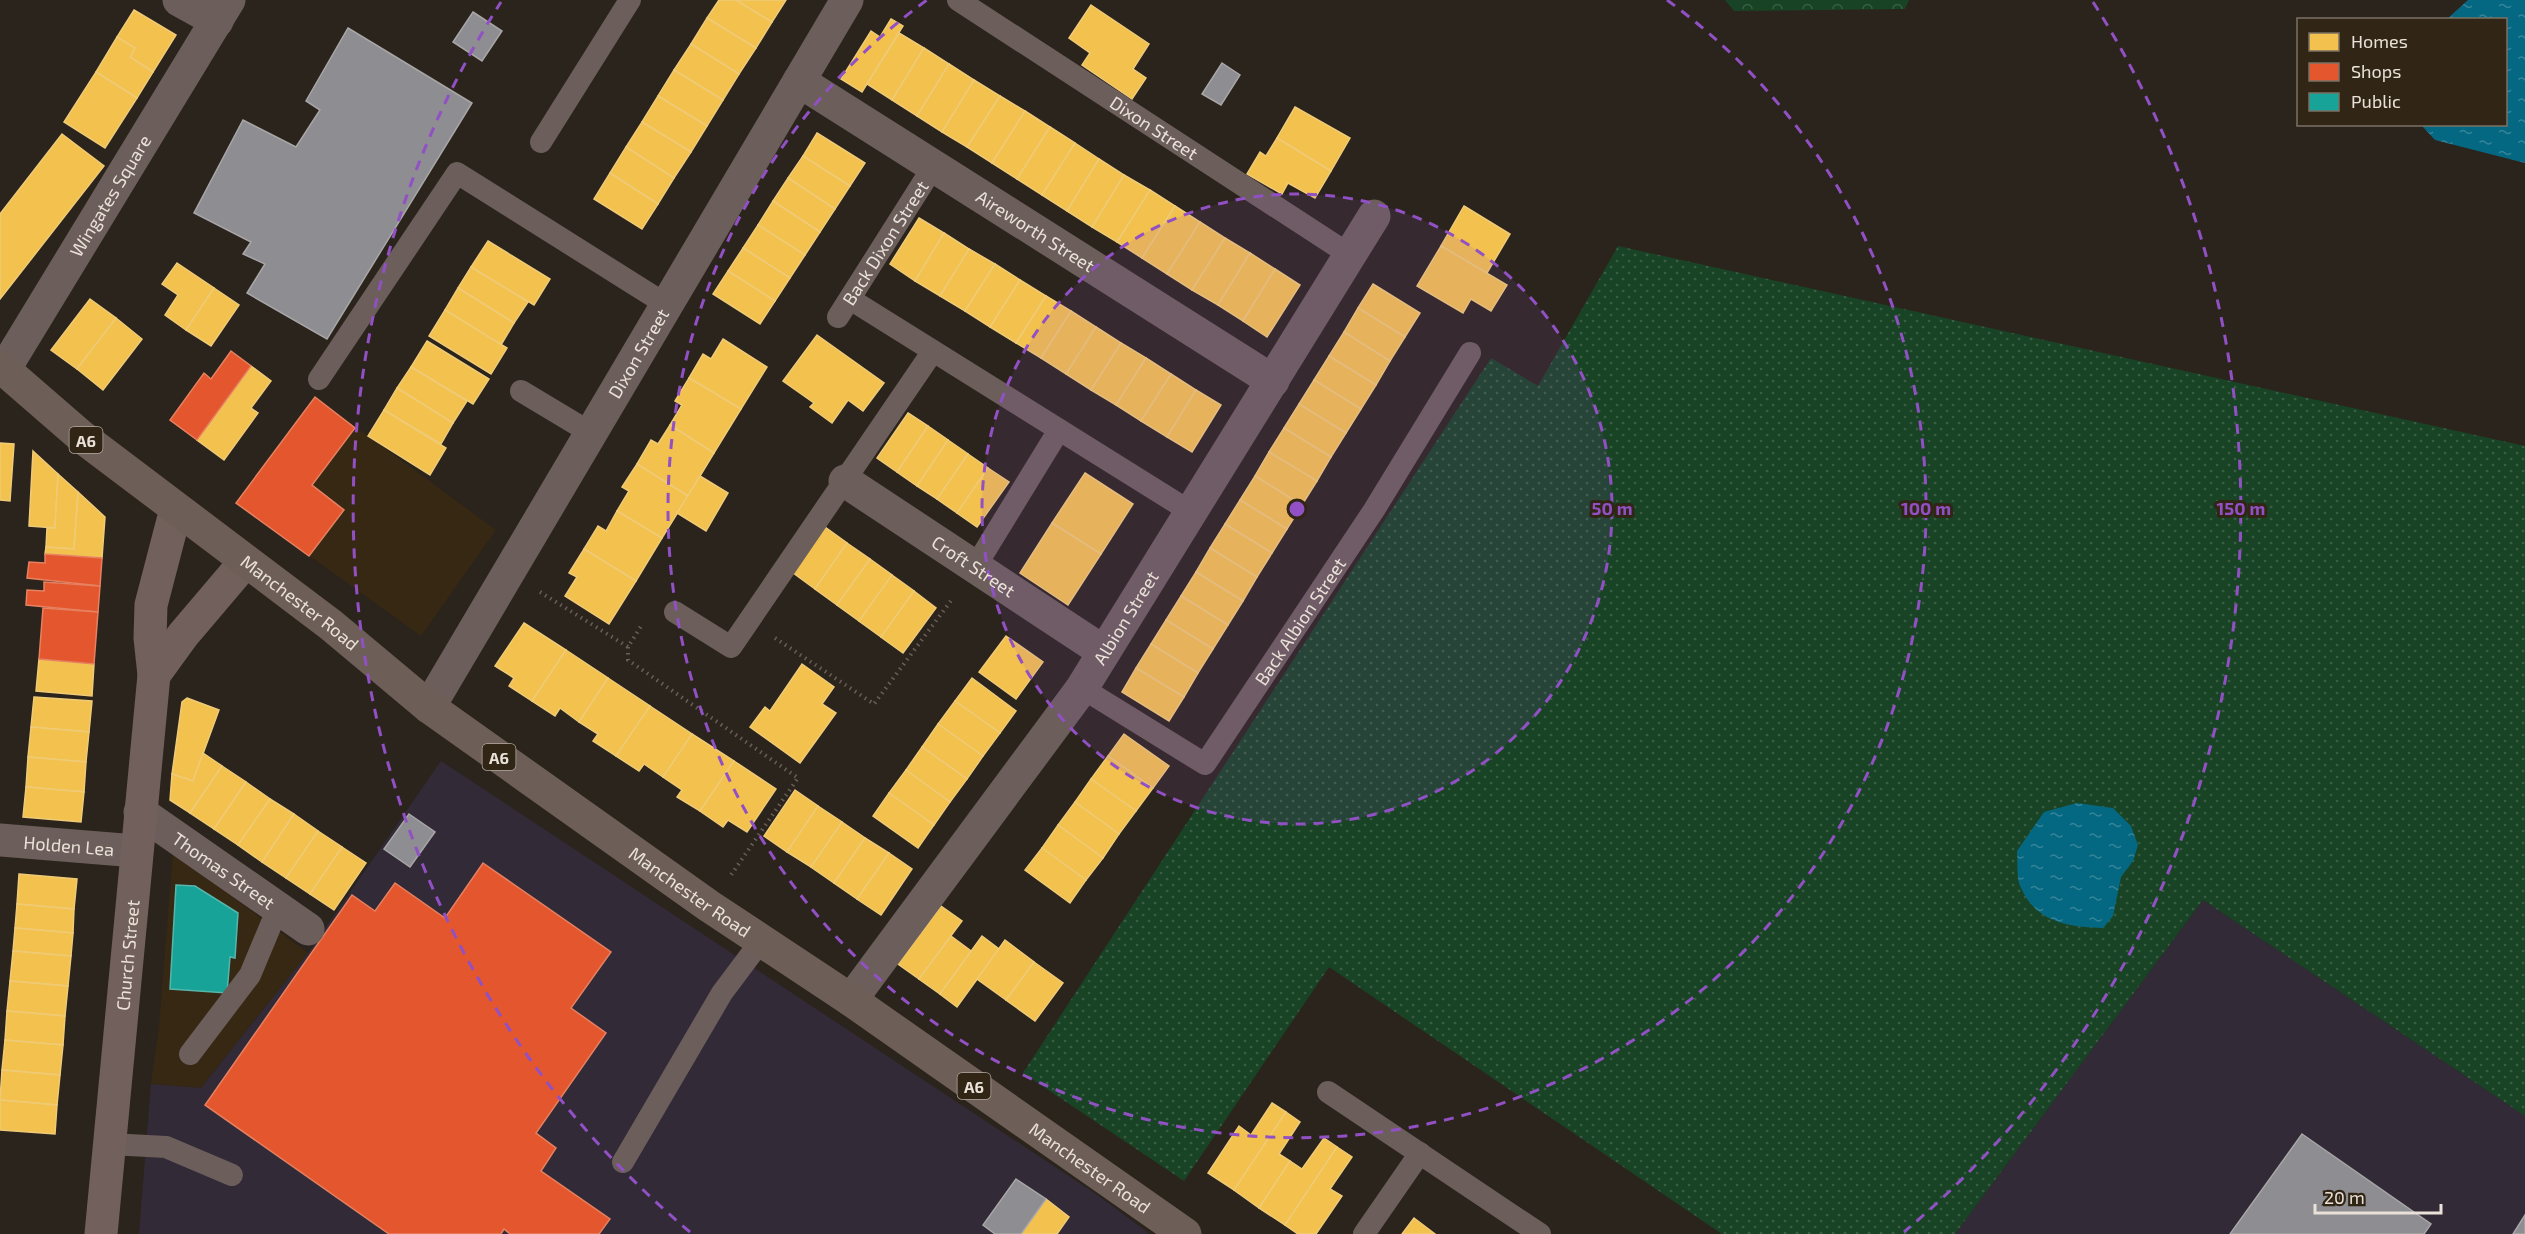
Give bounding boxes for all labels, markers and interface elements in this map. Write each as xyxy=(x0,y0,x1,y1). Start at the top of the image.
legend xyxy=(2297,18,2507,126)
text: Homes xyxy=(2351,30,2408,52)
text: Shops xyxy=(2351,60,2401,82)
text: Public xyxy=(2351,90,2401,112)
street label: Dixon Street xyxy=(1106,91,1202,164)
street label: Wingates Square xyxy=(65,131,155,261)
street label: Back Dixon Street xyxy=(837,176,933,309)
street label: Aireworth Street xyxy=(972,185,1099,276)
street label: Dixon Street xyxy=(603,304,673,402)
road number: A6 xyxy=(70,427,103,453)
text: 50 m xyxy=(1591,497,1633,519)
text: 100 m xyxy=(1901,497,1951,519)
text: 150 m xyxy=(2217,497,2265,519)
centre of rings xyxy=(1287,499,1307,519)
street label: Croft Street xyxy=(928,530,1019,601)
street label: Manchester Road xyxy=(237,550,363,655)
street label: Back Albion Street xyxy=(1250,553,1350,689)
street label: Albion Street xyxy=(1088,567,1163,668)
road number: A6 xyxy=(482,744,516,770)
street label: Thomas Street xyxy=(168,827,279,914)
street label: Holden Lea xyxy=(23,831,115,860)
street label: Manchester Road xyxy=(625,842,755,942)
street label: Church Street xyxy=(111,899,144,1012)
road number: A6 xyxy=(958,1073,990,1099)
street label: Manchester Road xyxy=(1025,1117,1155,1218)
scale bar xyxy=(2315,1177,2441,1215)
text: 20 m xyxy=(2324,1186,2365,1208)

